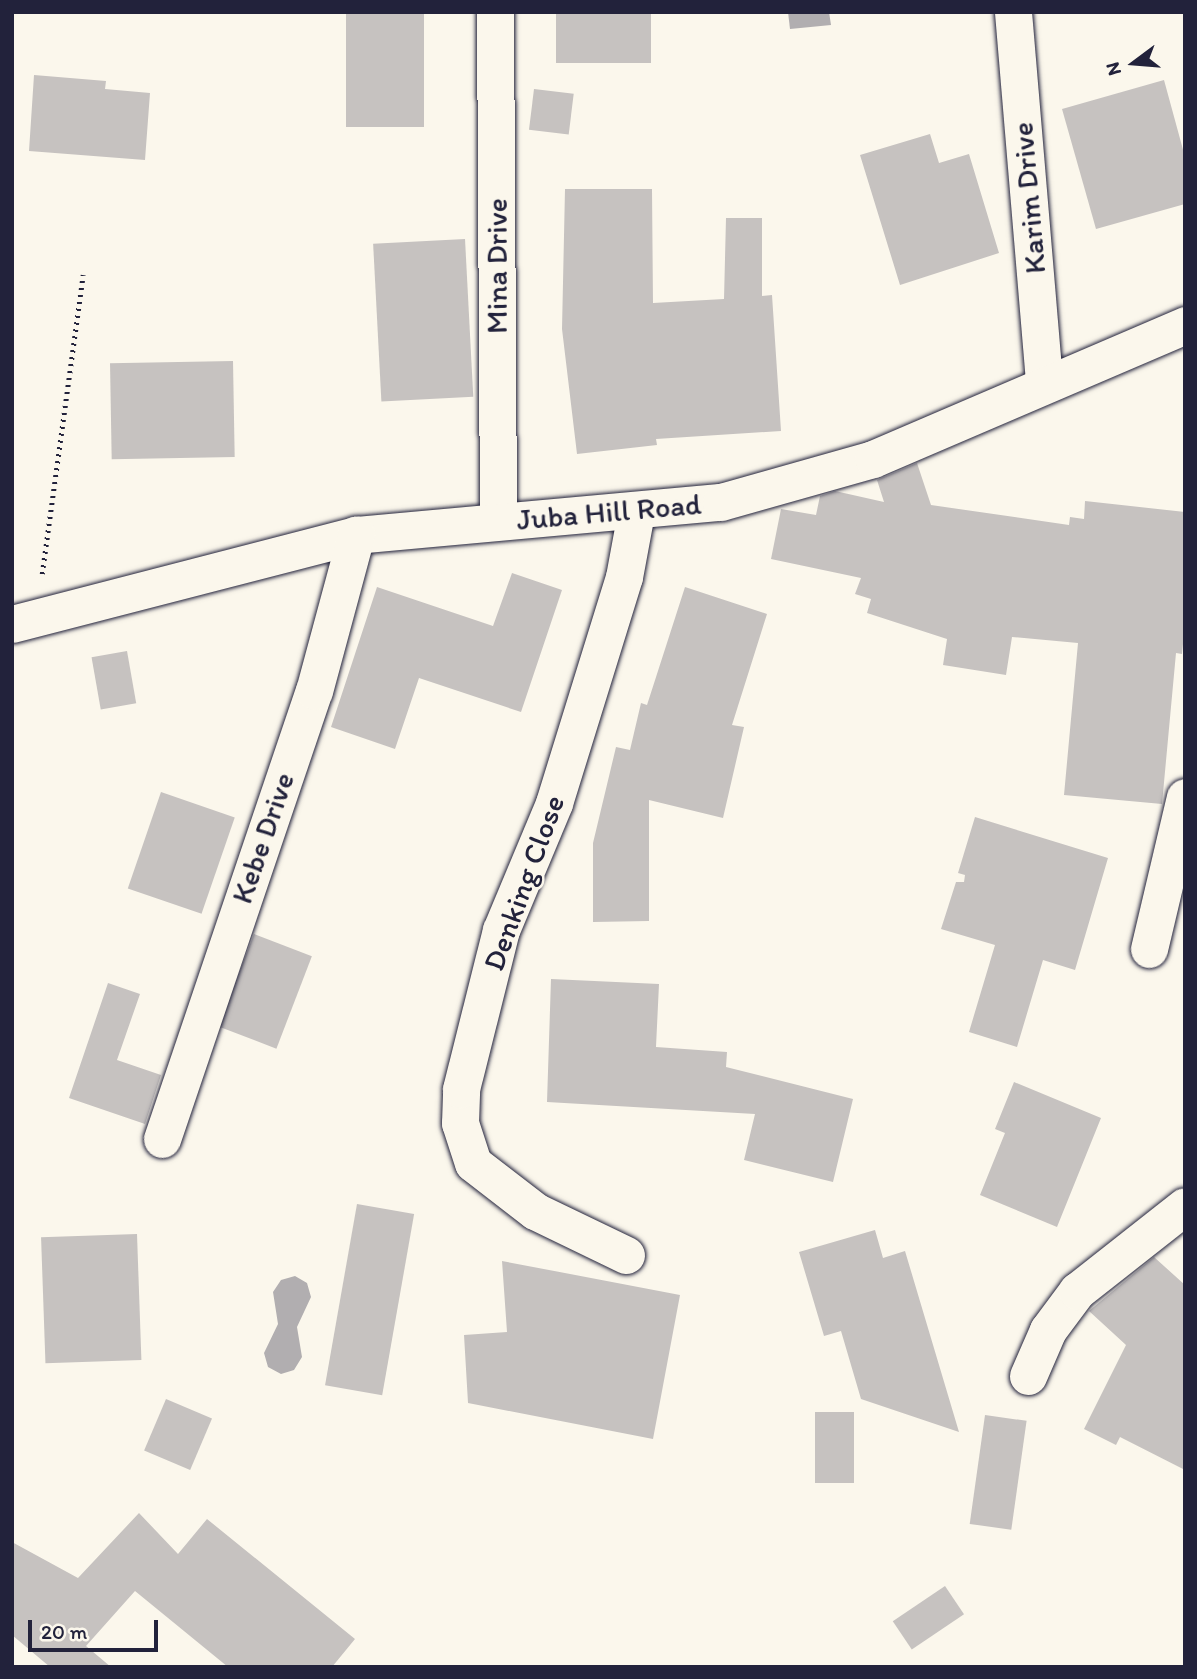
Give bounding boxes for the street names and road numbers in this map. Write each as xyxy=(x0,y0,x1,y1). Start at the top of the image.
street label: Karim Drive xyxy=(1004,120,1054,276)
street label: Mina Drive xyxy=(479,197,515,335)
street label: Juba Hill Road xyxy=(515,486,703,538)
street label: Kebe Drive xyxy=(224,767,302,909)
street label: Denking Close xyxy=(476,790,572,976)

